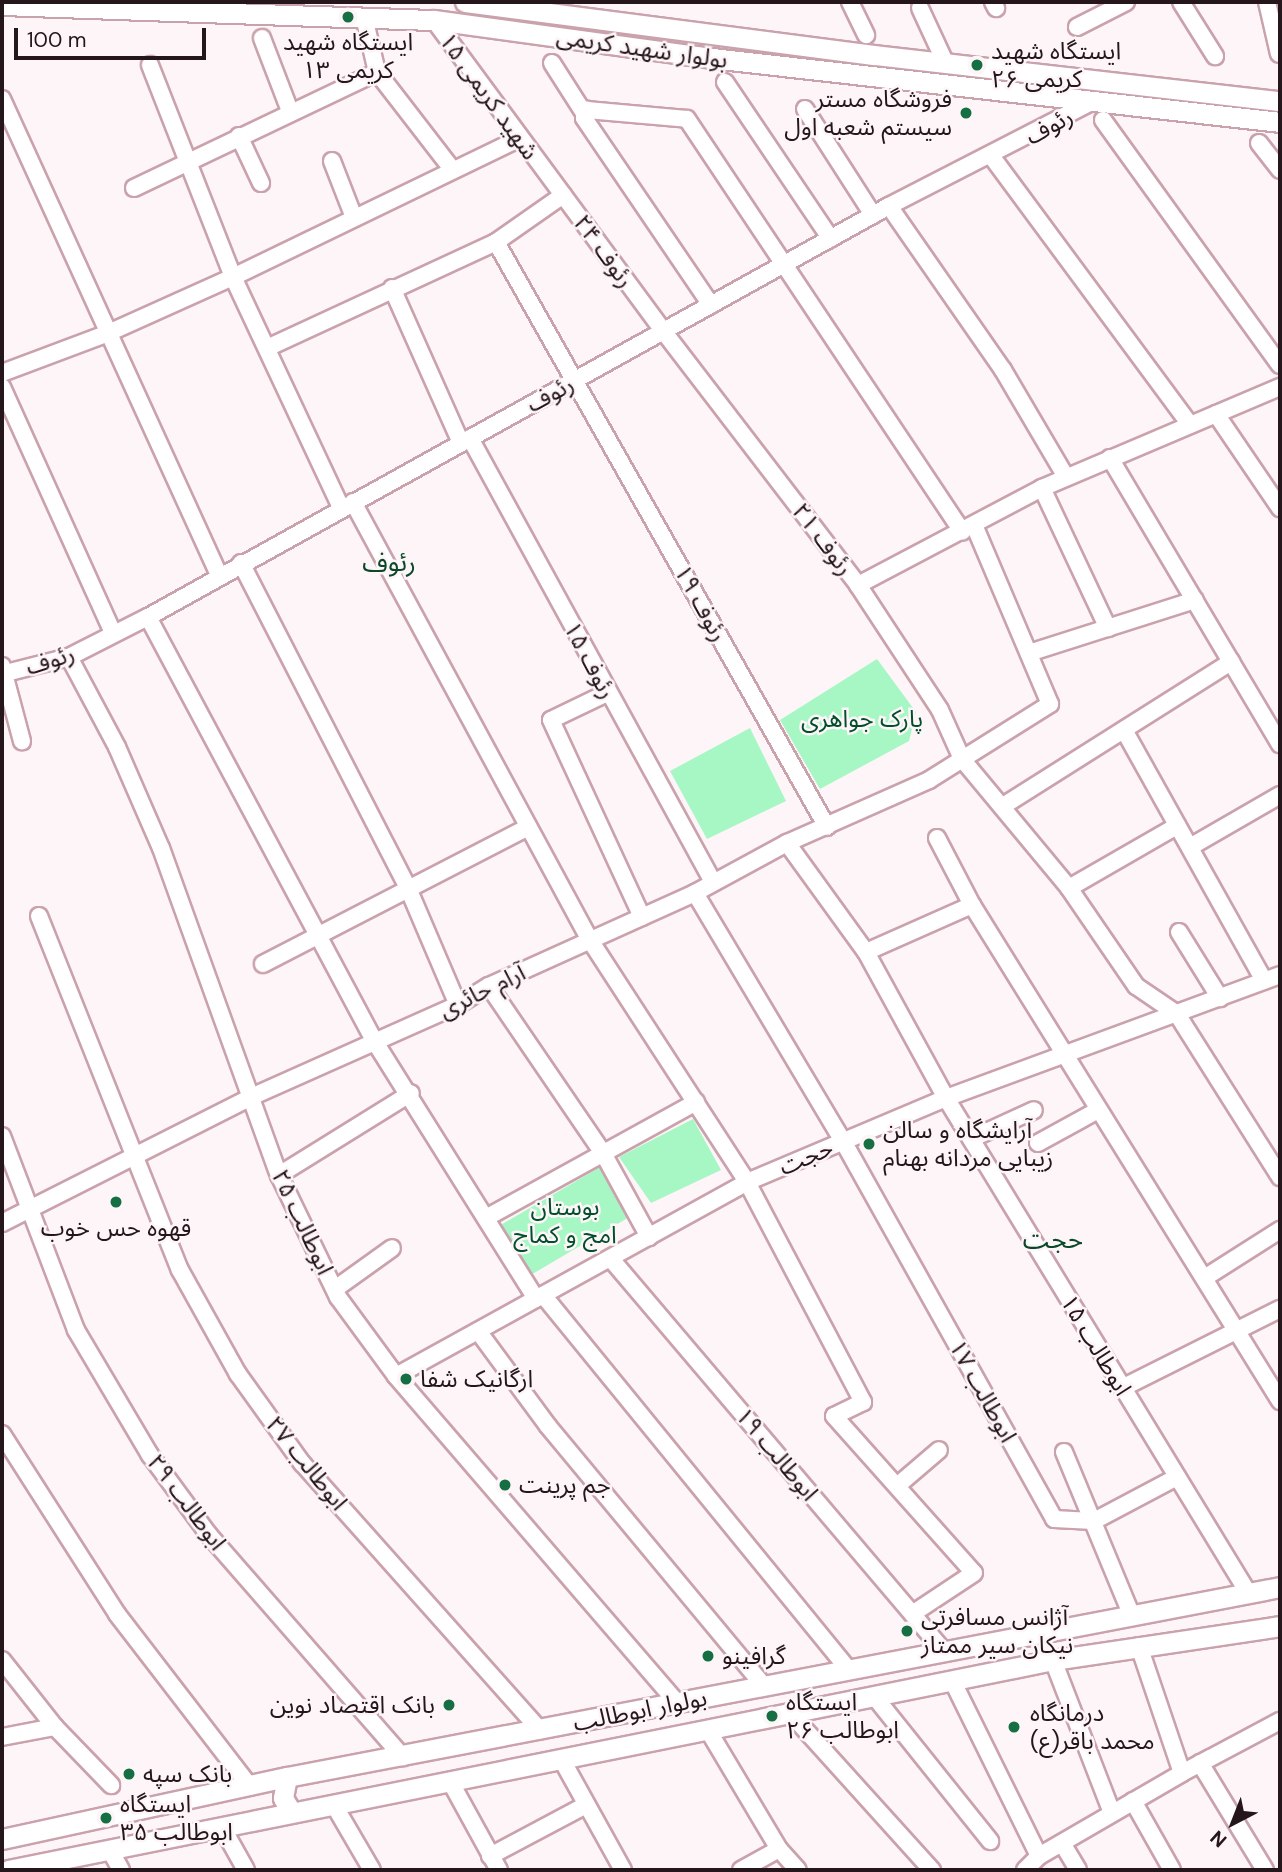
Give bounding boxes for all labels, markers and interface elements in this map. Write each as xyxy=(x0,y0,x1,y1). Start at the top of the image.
marker: ایستگاه شهید کریمی ۱۳ xyxy=(340,9,356,25)
scale bar xyxy=(18,14,210,58)
street label: بولوار شهید کریمی xyxy=(554,22,730,74)
text: 100 m xyxy=(27,26,87,54)
street label: شهید کریمی ۱۵ xyxy=(433,27,545,165)
place label: ایستگاه شهید کریمی ۱۳ xyxy=(283,28,413,84)
place label: ایستگاه شهید کریمی ۲۶ xyxy=(991,37,1121,93)
marker: ایستگاه شهید کریمی ۲۶ xyxy=(969,57,985,73)
place label: فروشگاه مستر سیستم شعبه اول xyxy=(784,85,952,141)
street label: رئوف xyxy=(1020,101,1078,151)
marker: فروشگاه مستر سیستم شعبه اول xyxy=(958,105,974,121)
street label: رئوف ۲۴ xyxy=(568,209,640,293)
street label: رئوف xyxy=(521,369,579,419)
street label: رئوف ۲۱ xyxy=(786,497,860,581)
district label: رئوف xyxy=(362,547,416,579)
street label: رئوف ۱۹ xyxy=(668,560,734,646)
street label: رئوف ۱۵ xyxy=(558,616,622,704)
street label: رئوف xyxy=(22,639,78,681)
park label: پارک جواهری xyxy=(801,705,923,733)
street label: آرام حائری xyxy=(434,958,530,1024)
place label: آرایشگاه و سالن زیبایی مردانه بهنام xyxy=(883,1116,1053,1172)
street label: حجت xyxy=(775,1133,837,1181)
marker: آرایشگاه و سالن زیبایی مردانه بهنام xyxy=(861,1136,877,1152)
street label: ابوطالب ۲۵ xyxy=(266,1165,340,1279)
park label: بوستان امج و کماج xyxy=(513,1193,617,1249)
marker: قهوه حس خوب xyxy=(108,1194,124,1210)
place label: قهوه حس خوب xyxy=(41,1214,191,1242)
district label: حجت xyxy=(1023,1224,1083,1256)
street label: ابوطالب ۱۵ xyxy=(1055,1289,1137,1401)
street label: ابوطالب ۱۷ xyxy=(943,1335,1023,1447)
place label: ارگانیک شفا xyxy=(420,1365,533,1393)
marker: ارگانیک شفا xyxy=(398,1371,414,1387)
street label: ابوطالب ۱۹ xyxy=(730,1401,824,1507)
street label: ابوطالب ۲۷ xyxy=(260,1410,354,1516)
street label: ابوطالب ۲۹ xyxy=(141,1448,233,1556)
place label: جم پرینت xyxy=(519,1471,611,1499)
marker: جم پرینت xyxy=(497,1477,513,1493)
place label: آژانس مسافرتی نیکان سیر ممتاز xyxy=(921,1603,1073,1659)
marker: آژانس مسافرتی نیکان سیر ممتاز xyxy=(899,1623,915,1639)
place label: گرافینو xyxy=(722,1642,786,1670)
marker: گرافینو xyxy=(700,1648,716,1664)
street label: بولوار ابوطالب xyxy=(571,1683,709,1737)
place label: ایستگاه ابوطالب ۲۶ xyxy=(786,1688,899,1744)
place label: بانک اقتصاد نوین xyxy=(270,1691,435,1719)
marker: بانک اقتصاد نوین xyxy=(441,1697,457,1713)
place label: درمانگاه محمد باقر(ع) xyxy=(1030,1699,1155,1755)
marker: ایستگاه ابوطالب ۲۶ xyxy=(764,1708,780,1724)
marker: درمانگاه محمد باقر(ع) xyxy=(1004,1717,1024,1737)
place label: بانک سپه xyxy=(143,1760,232,1788)
marker: بانک سپه xyxy=(121,1766,137,1782)
north arrow xyxy=(1198,1788,1268,1858)
place label: ایستگاه ابوطالب ۳۵ xyxy=(120,1790,233,1846)
marker: ایستگاه ابوطالب ۳۵ xyxy=(98,1810,114,1826)
text: N xyxy=(1205,1825,1232,1853)

